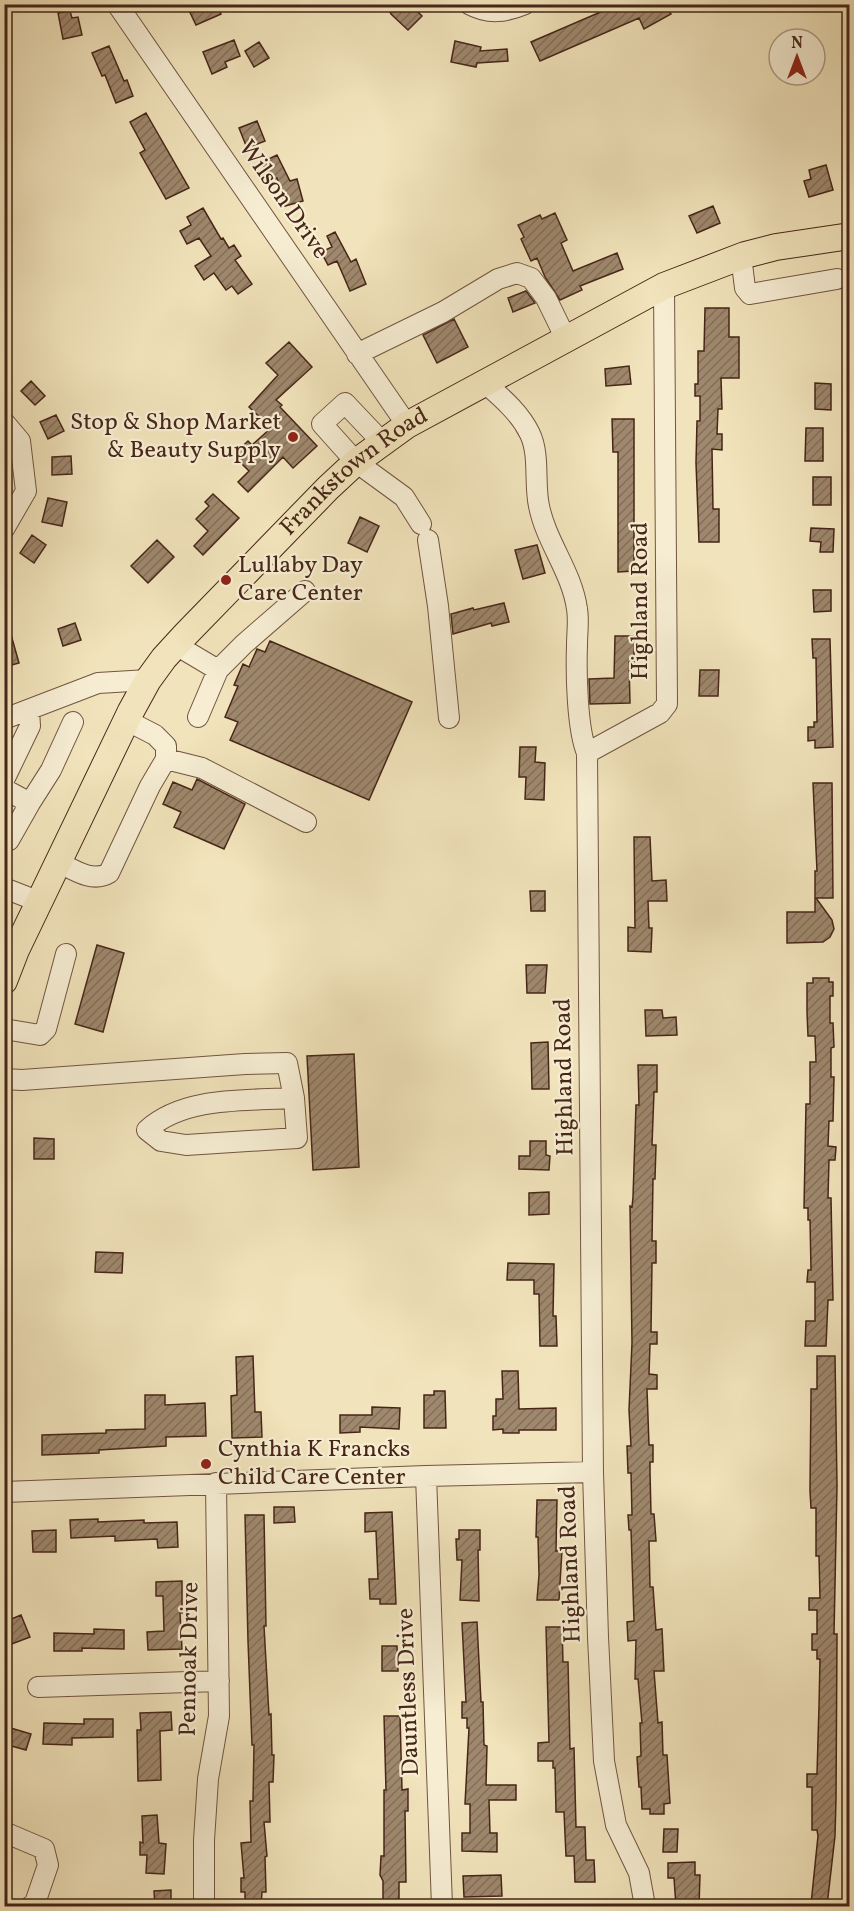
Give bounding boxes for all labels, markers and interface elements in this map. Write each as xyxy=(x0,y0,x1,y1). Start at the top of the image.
north arrow xyxy=(767,27,827,87)
text: N xyxy=(791,33,803,55)
street label: Wilson Drive xyxy=(229,134,337,266)
street label: Frankstown Road xyxy=(273,400,435,544)
place label: Stop & Shop Market & Beauty Supply xyxy=(70,406,281,468)
marker: Stop & Shop Market & Beauty Supply xyxy=(286,430,300,444)
street label: Highland Road xyxy=(624,522,658,680)
place label: Lullaby Day Care Center xyxy=(238,549,363,611)
marker: Lullaby Day Care Center xyxy=(219,573,233,587)
street label: Highland Road xyxy=(547,998,583,1156)
place label: Cynthia K Francks Child Care Center xyxy=(218,1433,410,1495)
marker: Cynthia K Francks Child Care Center xyxy=(199,1457,213,1471)
street label: Highland Road xyxy=(551,1485,591,1643)
street label: Pennoak Drive xyxy=(172,1581,208,1737)
street label: Dauntless Drive xyxy=(389,1607,429,1777)

